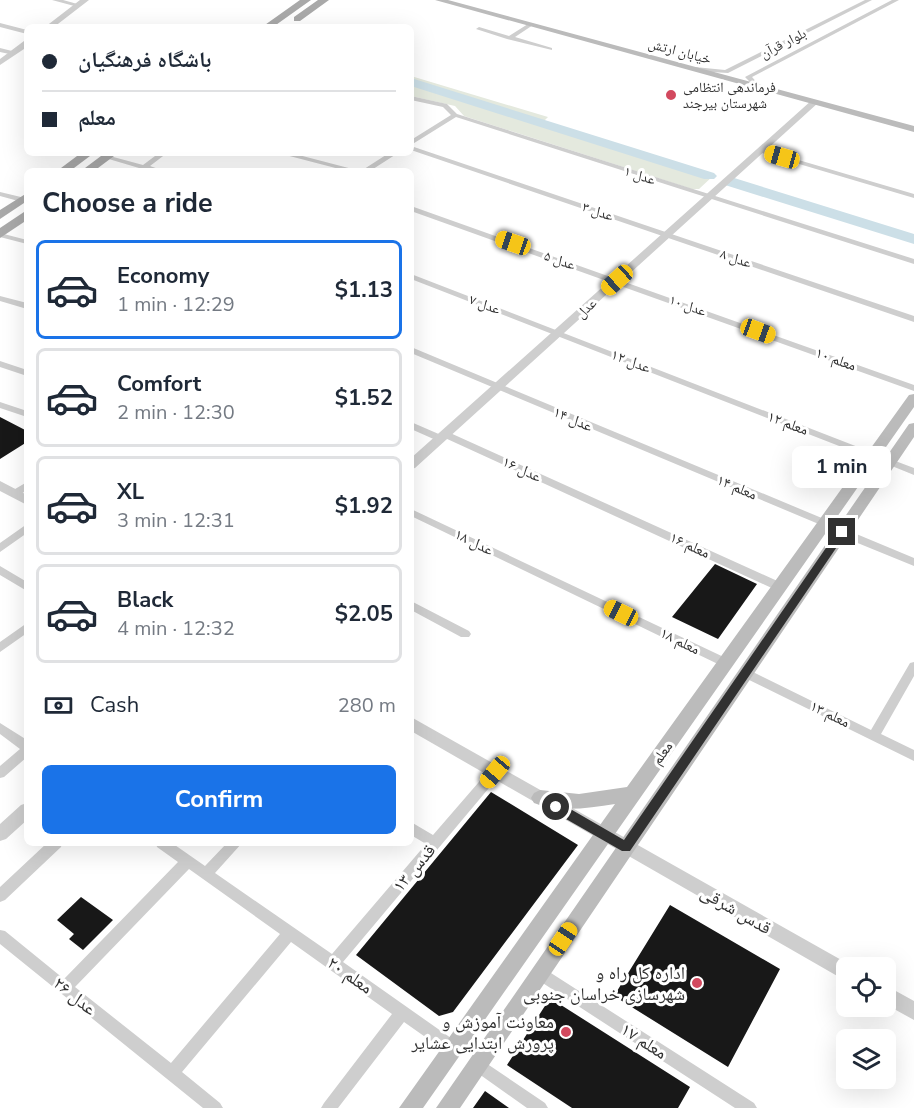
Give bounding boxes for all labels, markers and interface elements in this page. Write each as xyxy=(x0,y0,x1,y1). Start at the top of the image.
street label: بلوار قرآن xyxy=(757,24,810,63)
street label: خیابان ارتش xyxy=(646,34,714,69)
text: باشگاه فرهنگیان xyxy=(78,45,211,75)
place label: فرماندهی انتظامی شهرستان بیرجند xyxy=(683,78,776,113)
marker: فرماندهی انتظامی شهرستان بیرجند xyxy=(664,88,678,102)
text: معلم xyxy=(78,103,116,133)
car xyxy=(762,143,802,171)
street label: عدل ۱ xyxy=(622,162,658,189)
text: Choose a ride xyxy=(42,185,213,222)
street label: عدل ۳ xyxy=(580,197,616,226)
car xyxy=(493,229,533,257)
street label: عدل ۸ xyxy=(718,244,754,273)
street label: عدل ۵ xyxy=(542,246,578,275)
text: Economy xyxy=(117,261,209,291)
car xyxy=(598,261,636,299)
icon: car xyxy=(45,263,99,317)
text: $1.13 xyxy=(335,275,393,305)
street label: عدل ۷ xyxy=(467,290,503,319)
street label: عدل ۱۰ xyxy=(667,290,709,321)
text: 1 min · 12:29 xyxy=(117,291,235,318)
street label: عدل xyxy=(572,294,601,323)
car xyxy=(738,316,778,346)
street label: معلم ۱۰ xyxy=(813,342,859,376)
street label: عدل ۱۲ xyxy=(608,344,654,378)
text: Comfort xyxy=(117,369,201,399)
icon: car xyxy=(45,371,99,425)
text: $1.52 xyxy=(335,383,393,413)
text: 2 min · 12:30 xyxy=(117,399,235,426)
street label: عدل ۱۴ xyxy=(550,402,596,436)
street label: معلم ۱۲ xyxy=(765,406,811,440)
callout: 1 min xyxy=(792,445,892,487)
street label: عدل ۱۶ xyxy=(499,451,545,487)
text: 1 min xyxy=(816,453,867,480)
street label: معلم ۱۴ xyxy=(714,470,760,504)
text: XL xyxy=(117,477,144,507)
icon: car xyxy=(45,479,99,533)
text: $1.92 xyxy=(335,491,393,521)
text: 3 min · 12:31 xyxy=(117,507,235,534)
route end xyxy=(828,518,855,545)
street label: عدل ۱۸ xyxy=(451,524,497,560)
street label: معلم ۱۶‌ xyxy=(667,527,713,563)
text: Black xyxy=(117,585,173,615)
icon: car xyxy=(45,587,99,641)
car xyxy=(601,597,641,629)
text: $2.05 xyxy=(335,599,393,629)
text: 4 min · 12:32 xyxy=(117,615,235,642)
street label: معلم ۱۸ xyxy=(657,623,703,659)
icon: cash xyxy=(42,689,75,722)
text: Cash xyxy=(90,690,139,720)
text: 280 m xyxy=(338,692,396,719)
street label: معلم ۱۳ xyxy=(807,696,853,732)
street label: معلم xyxy=(647,737,677,769)
car xyxy=(477,752,513,792)
button: Confirm xyxy=(42,765,396,834)
route start xyxy=(542,793,569,820)
street label: قدس ۱۳ xyxy=(387,839,441,897)
street label: قدس شرقی xyxy=(696,880,776,940)
car xyxy=(545,919,581,959)
street label: معلم ۲۰ xyxy=(322,951,378,999)
map controls xyxy=(836,957,896,1089)
button: locate xyxy=(836,957,896,1017)
place label: اداره کل راه و شهرسازی خراسان جنوبی xyxy=(523,961,685,1006)
street label: عدل ۲۶ xyxy=(48,971,102,1021)
marker: اداره کل راه و شهرسازی خراسان جنوبی xyxy=(690,976,704,990)
place label: معاونت آموزش و پرورش ابتدایی عشایر xyxy=(411,1010,554,1055)
street label: معلم ۱۷ xyxy=(616,1017,672,1065)
marker: معاونت آموزش و پرورش ابتدایی عشایر xyxy=(559,1025,573,1039)
button: layers xyxy=(836,1029,896,1089)

